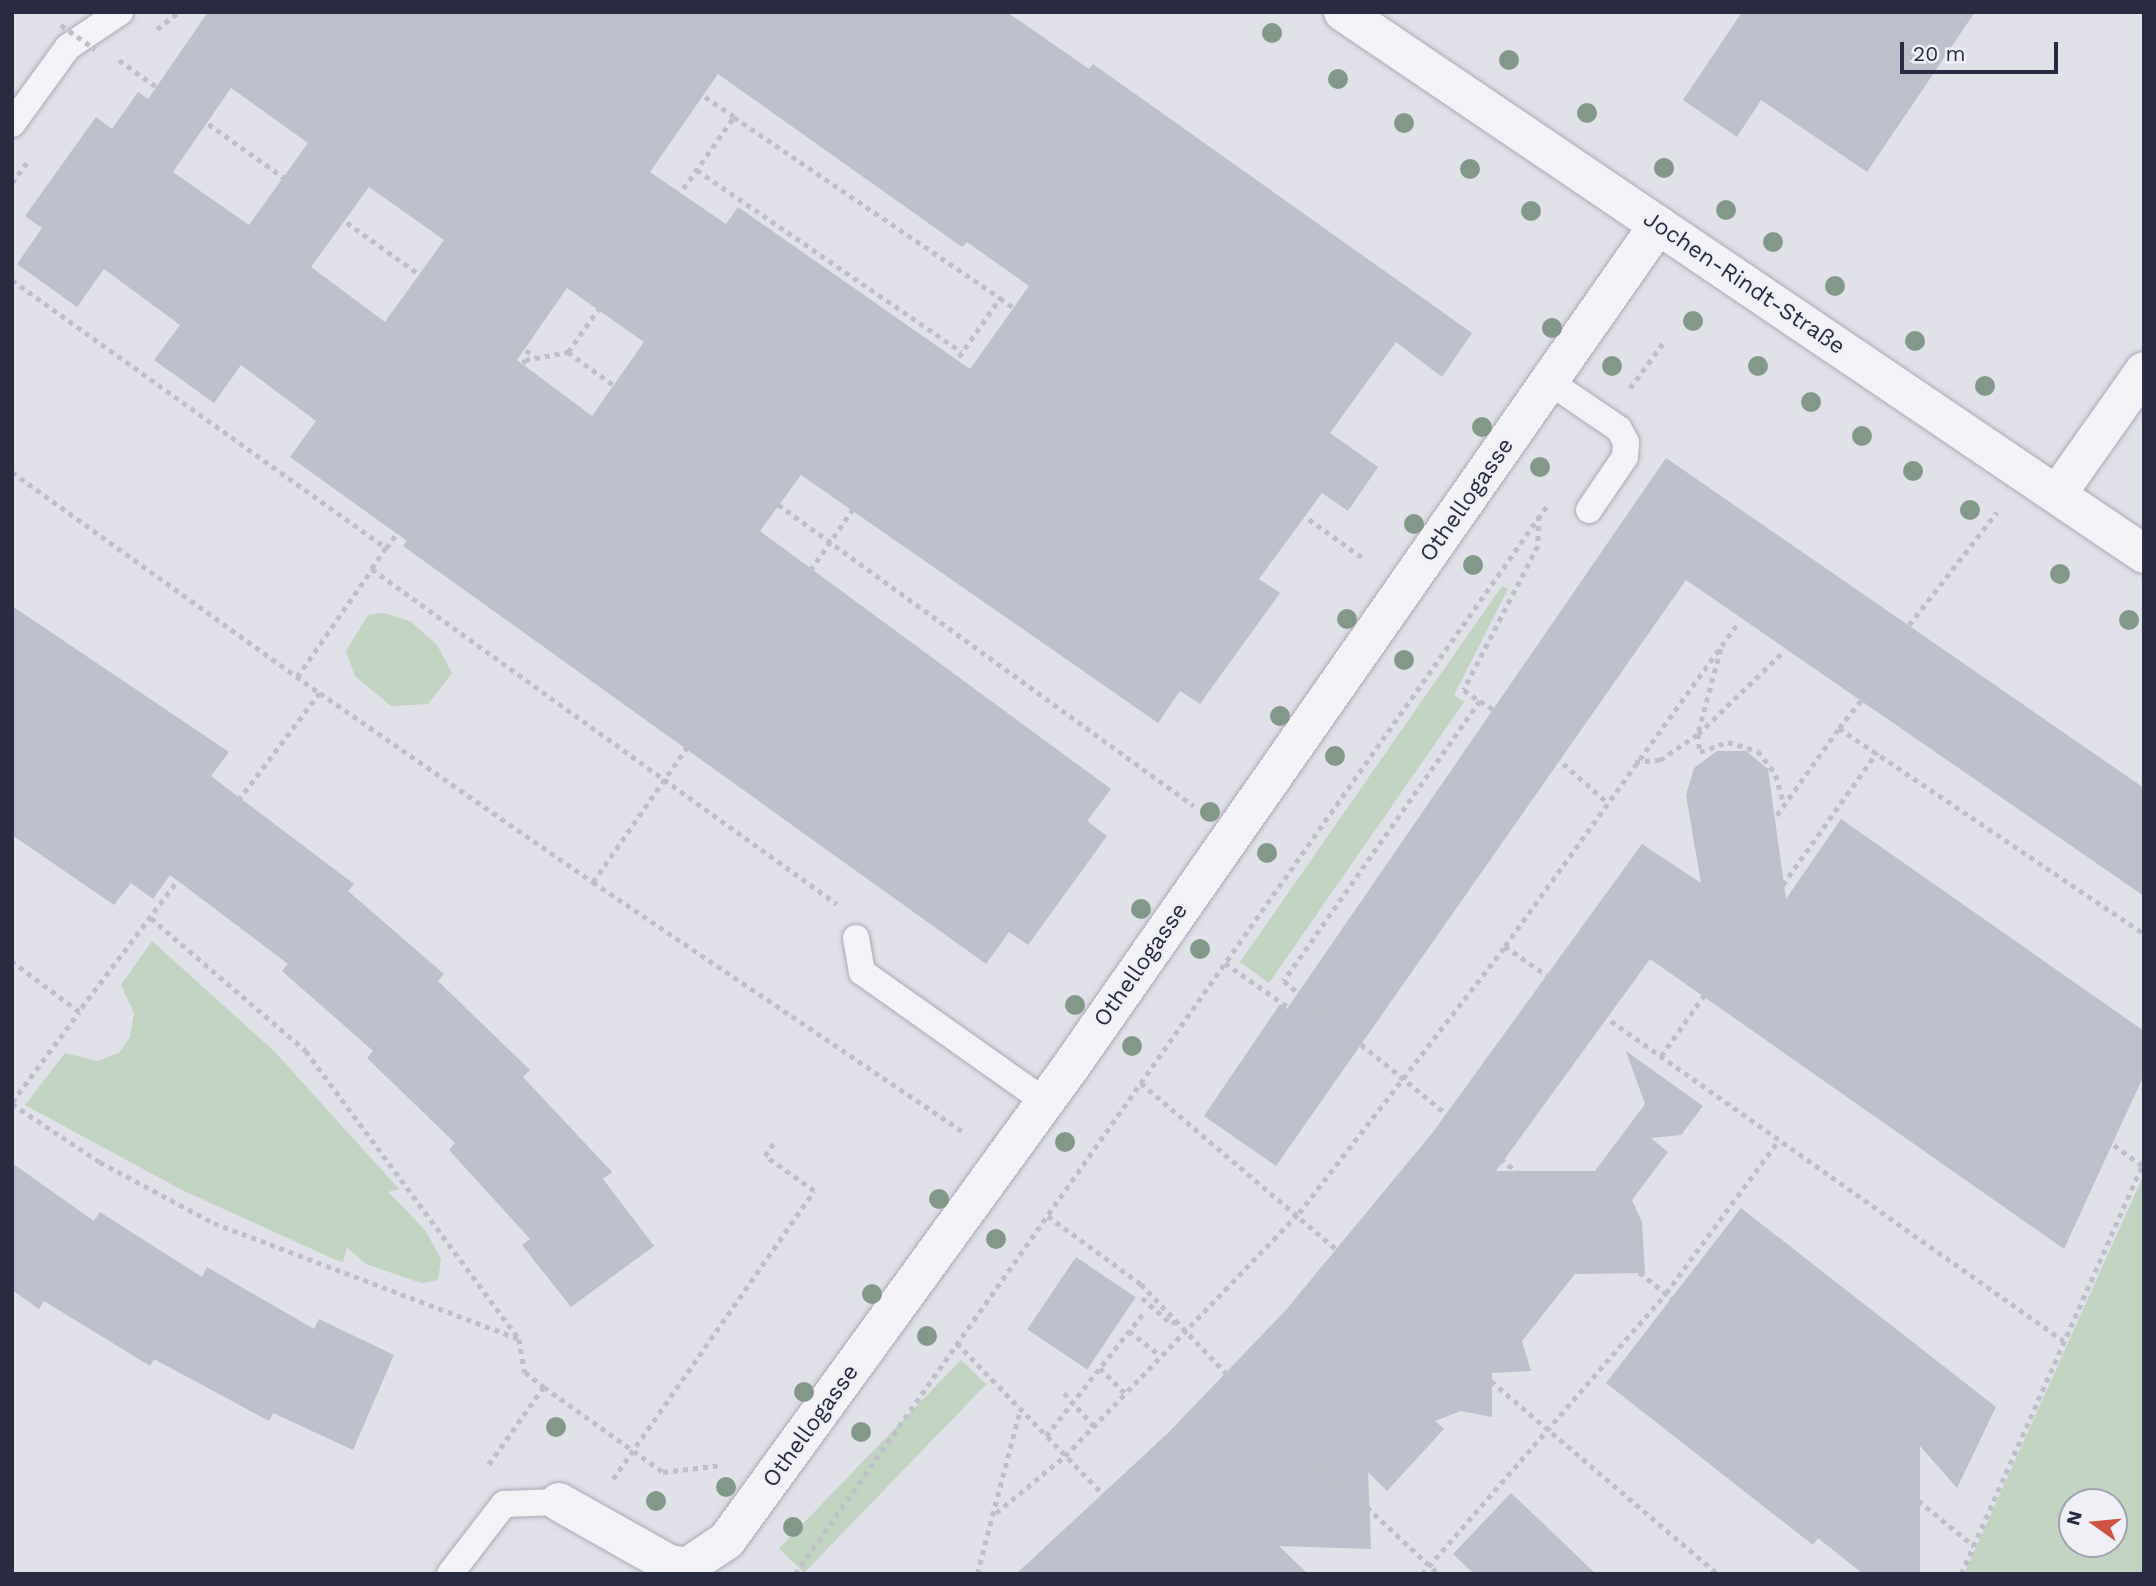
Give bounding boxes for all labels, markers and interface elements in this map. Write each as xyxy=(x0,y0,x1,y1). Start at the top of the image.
scale bar xyxy=(1904,28,2062,72)
text: 20 m xyxy=(1913,41,1965,66)
street label: Jochen-Rindt-Straße xyxy=(1638,205,1850,361)
street label: Othellogasse xyxy=(1414,433,1520,567)
street label: Othellogasse xyxy=(1088,898,1194,1032)
street label: Othellogasse xyxy=(757,1359,865,1493)
north arrow xyxy=(2058,1488,2128,1558)
text: N xyxy=(2061,1508,2087,1528)

